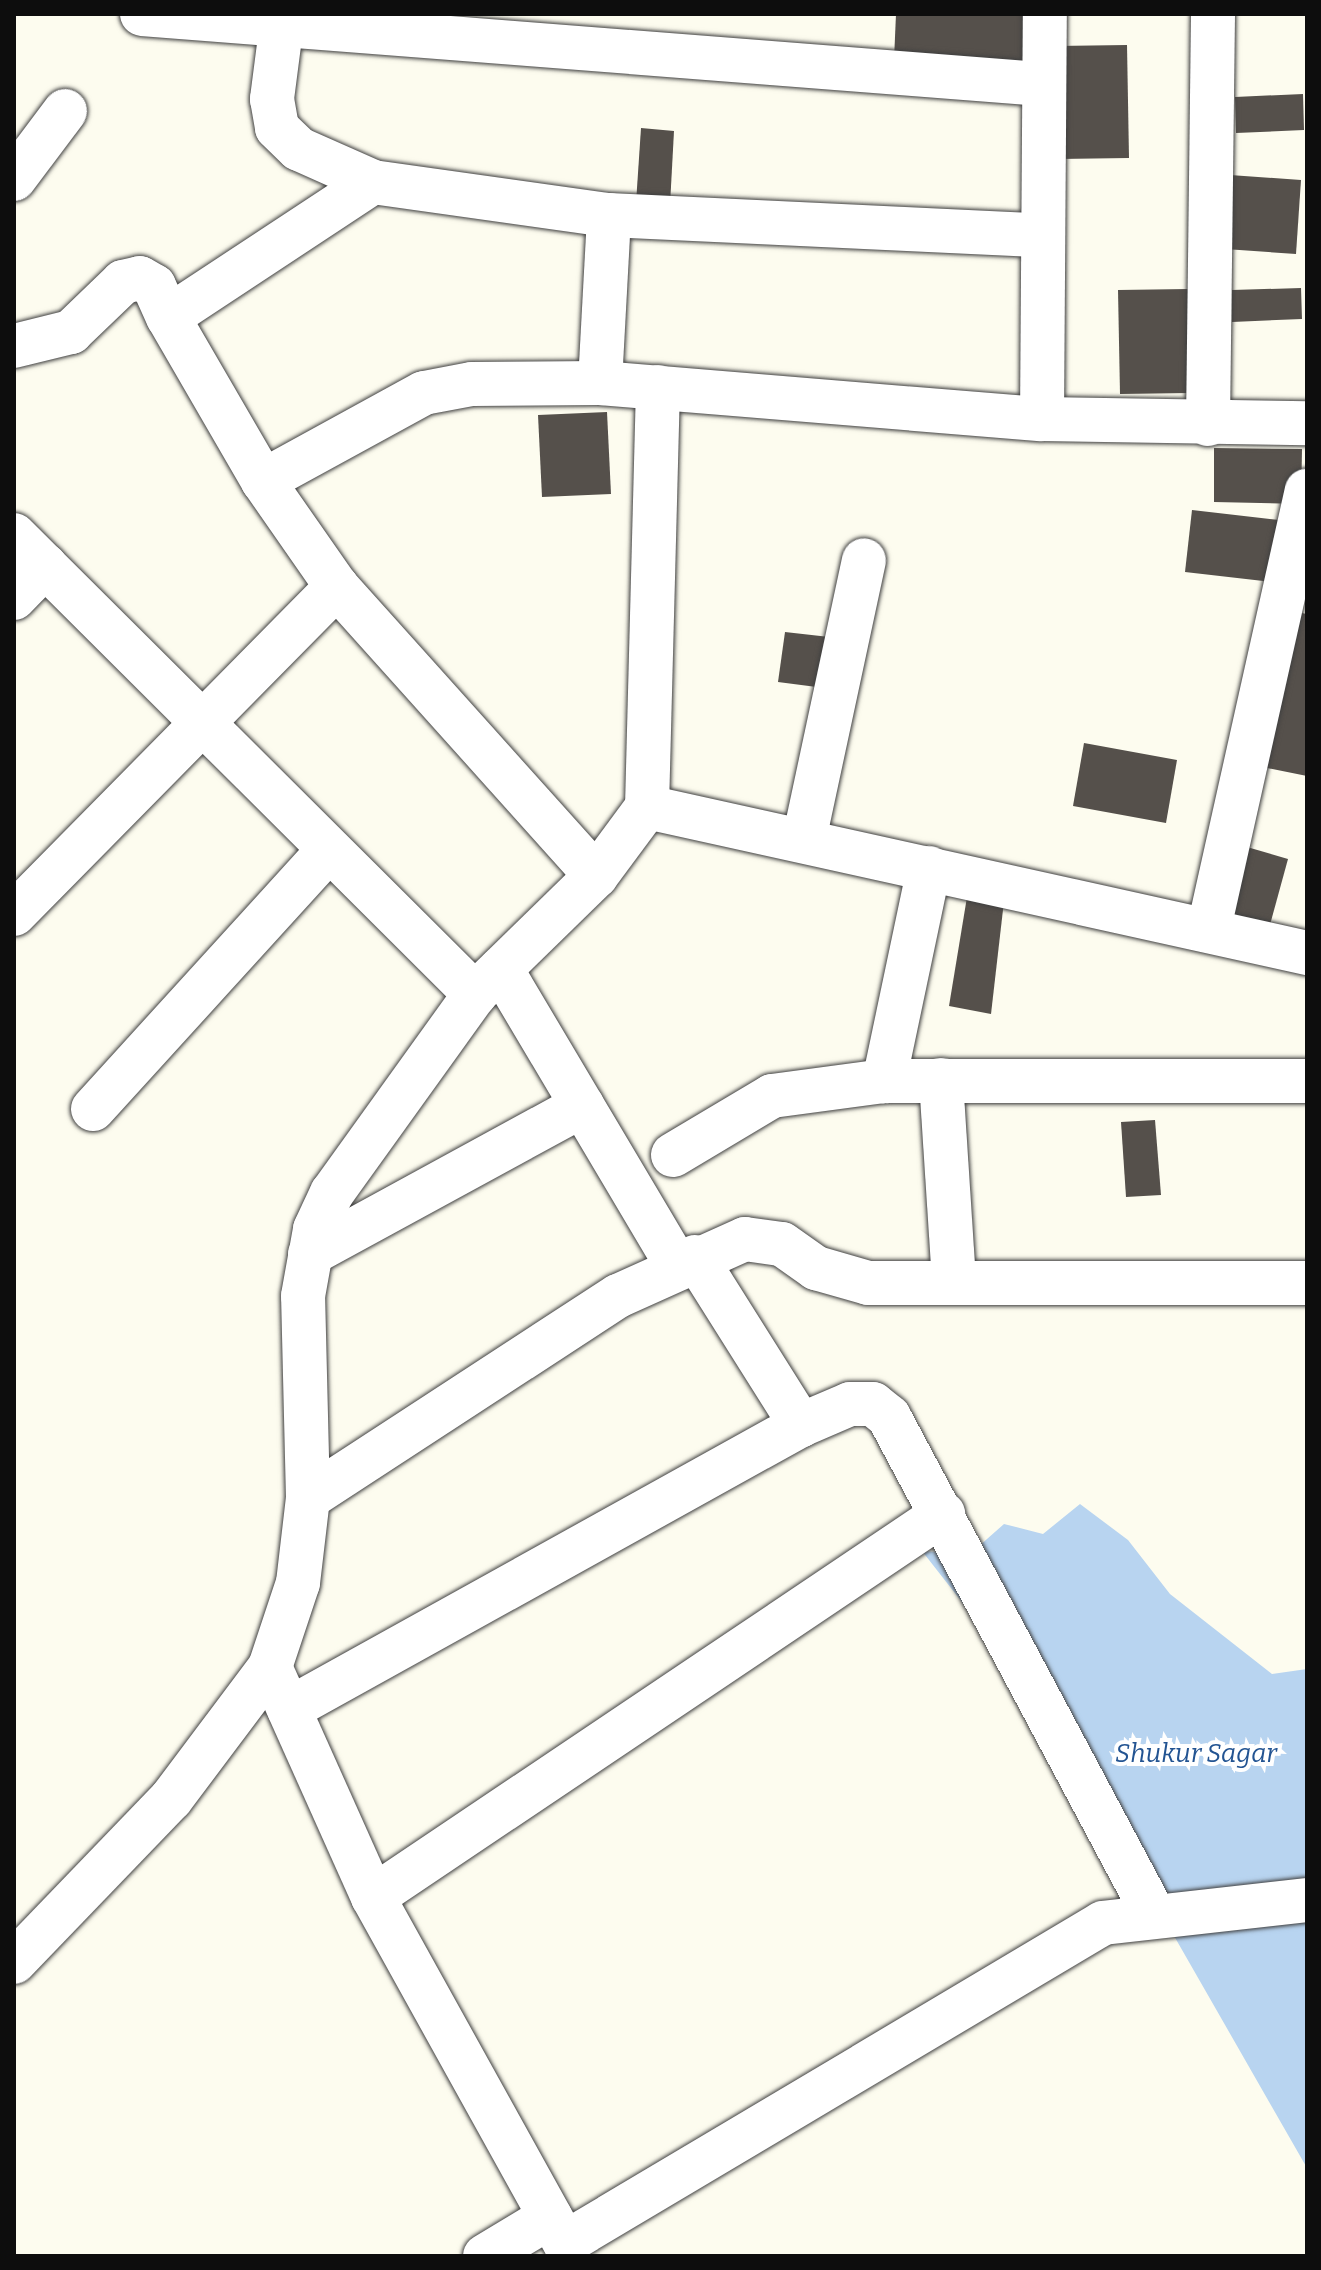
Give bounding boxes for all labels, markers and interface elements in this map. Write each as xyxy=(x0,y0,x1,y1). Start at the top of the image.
water label: Shukur Sagar xyxy=(1115,1738,1277,1770)

